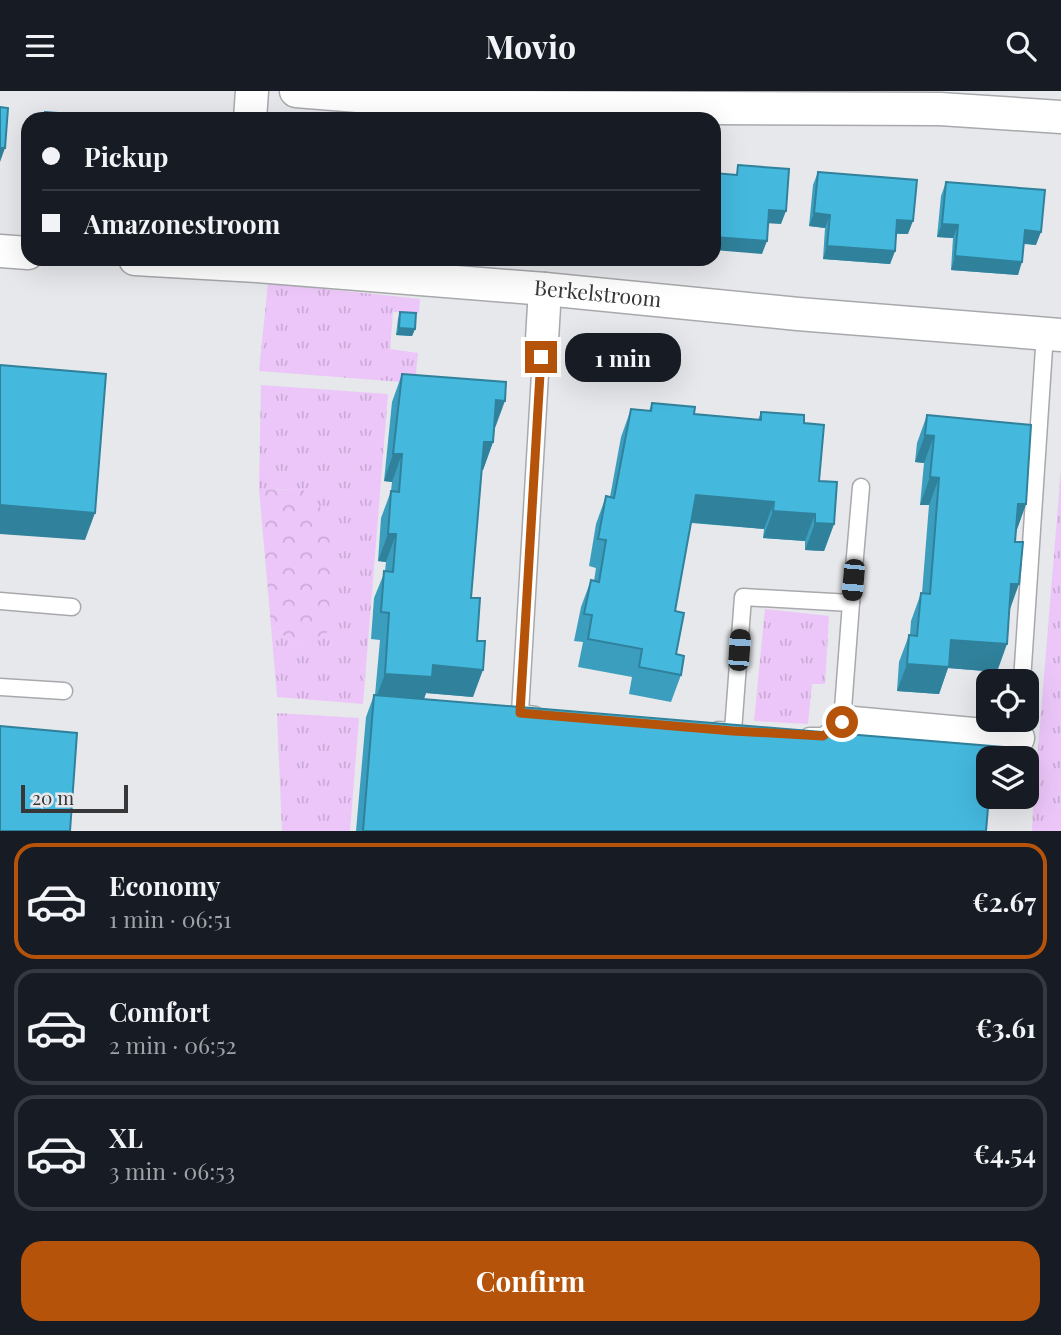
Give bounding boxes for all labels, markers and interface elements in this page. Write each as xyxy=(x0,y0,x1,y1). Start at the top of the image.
text: Movio xyxy=(485,24,576,67)
icon: menu xyxy=(21,27,59,65)
icon: search xyxy=(1002,27,1040,65)
text: Pickup xyxy=(84,139,168,174)
text: Amazonestroom xyxy=(84,206,280,241)
street label: Berkelstroom xyxy=(533,272,663,312)
callout: 1 min xyxy=(566,333,681,381)
route end xyxy=(525,341,557,373)
text: 1 min xyxy=(595,342,651,373)
car xyxy=(841,558,866,602)
car xyxy=(728,628,751,672)
map controls xyxy=(976,669,1039,809)
button: locate xyxy=(976,669,1039,732)
route start xyxy=(826,706,858,738)
button: layers xyxy=(976,746,1039,809)
scale bar xyxy=(21,782,128,814)
text: 20 m xyxy=(32,784,74,810)
text: Economy xyxy=(109,868,220,903)
icon: car xyxy=(25,870,88,933)
text: €2.67 xyxy=(972,884,1036,919)
text: 1 min · 06:51 xyxy=(109,903,232,934)
text: Comfort xyxy=(109,994,210,1029)
icon: car xyxy=(25,996,88,1059)
text: €3.61 xyxy=(976,1010,1036,1045)
text: 2 min · 06:52 xyxy=(109,1029,237,1060)
text: XL xyxy=(109,1120,143,1155)
icon: car xyxy=(25,1122,88,1185)
text: €4.54 xyxy=(973,1136,1036,1171)
text: 3 min · 06:53 xyxy=(109,1155,235,1186)
button: Confirm xyxy=(21,1241,1040,1321)

